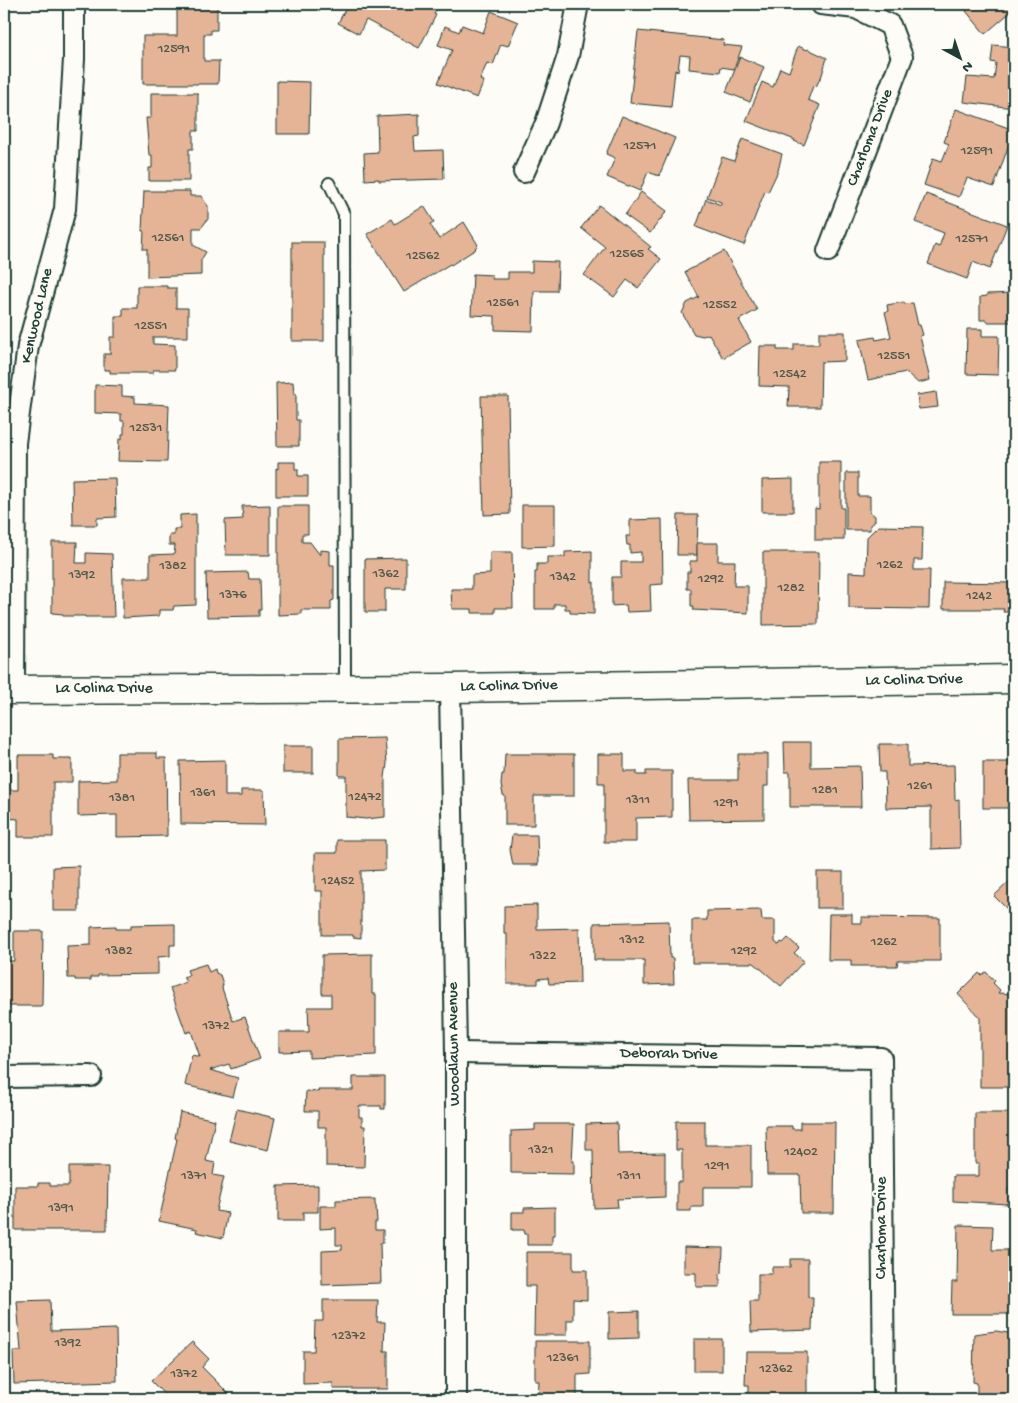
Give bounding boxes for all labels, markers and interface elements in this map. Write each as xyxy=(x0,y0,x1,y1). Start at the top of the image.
north arrow xyxy=(936,32,986,82)
house number: 12591 xyxy=(157,41,190,58)
text: N xyxy=(958,57,976,75)
street label: Charloma Drive xyxy=(844,86,899,189)
house number: 12571 xyxy=(623,138,656,155)
house number: 12591 xyxy=(960,143,993,160)
house number: 12561 xyxy=(151,230,184,247)
house number: 12571 xyxy=(955,231,988,248)
house number: 12565 xyxy=(609,246,644,263)
house number: 12562 xyxy=(405,248,440,265)
street label: Kenwood Lane xyxy=(18,266,58,366)
house number: 12561 xyxy=(486,295,519,312)
house number: 12552 xyxy=(702,297,737,314)
house number: 12551 xyxy=(134,318,167,335)
house number: 12551 xyxy=(877,348,910,365)
house number: 12542 xyxy=(772,366,807,383)
house number: 12531 xyxy=(129,420,162,437)
house number: 1262 xyxy=(876,557,903,574)
house number: 1382 xyxy=(158,558,187,575)
house number: 1362 xyxy=(372,566,400,583)
house number: 1392 xyxy=(68,567,96,584)
house number: 1342 xyxy=(549,569,576,586)
house number: 1292 xyxy=(697,571,724,588)
house number: 1282 xyxy=(776,580,805,597)
house number: 1376 xyxy=(218,587,248,604)
house number: 1242 xyxy=(965,588,992,605)
street label: La Colina Drive xyxy=(865,671,964,691)
street label: La Colina Drive xyxy=(460,677,559,697)
street label: La Colina Drive xyxy=(55,680,154,699)
house number: 1261 xyxy=(906,778,933,795)
house number: 1281 xyxy=(811,782,838,799)
house number: 1361 xyxy=(189,785,216,802)
house number: 12472 xyxy=(347,789,382,806)
house number: 1381 xyxy=(108,790,135,807)
house number: 1311 xyxy=(625,792,650,809)
house number: 1291 xyxy=(712,795,739,812)
house number: 12452 xyxy=(320,873,355,890)
house number: 1312 xyxy=(618,932,645,949)
house number: 1262 xyxy=(870,934,897,951)
house number: 1382 xyxy=(104,943,133,960)
house number: 1292 xyxy=(730,943,757,960)
house number: 1322 xyxy=(529,948,556,965)
street label: Woodlawn Avenue xyxy=(444,981,466,1106)
house number: 1372 xyxy=(201,1018,230,1035)
street label: Deborah Drive xyxy=(619,1045,719,1065)
house number: 1321 xyxy=(527,1142,554,1159)
house number: 12402 xyxy=(783,1144,818,1161)
house number: 1291 xyxy=(703,1158,730,1175)
house number: 1371 xyxy=(180,1168,207,1185)
house number: 1311 xyxy=(616,1168,641,1185)
street label: Charloma Drive xyxy=(873,1176,892,1279)
house number: 1391 xyxy=(47,1200,74,1217)
house number: 12372 xyxy=(331,1328,366,1345)
house number: 1392 xyxy=(54,1335,82,1352)
house number: 12361 xyxy=(546,1350,579,1367)
house number: 12362 xyxy=(758,1361,793,1378)
house number: 1372 xyxy=(169,1366,198,1383)

